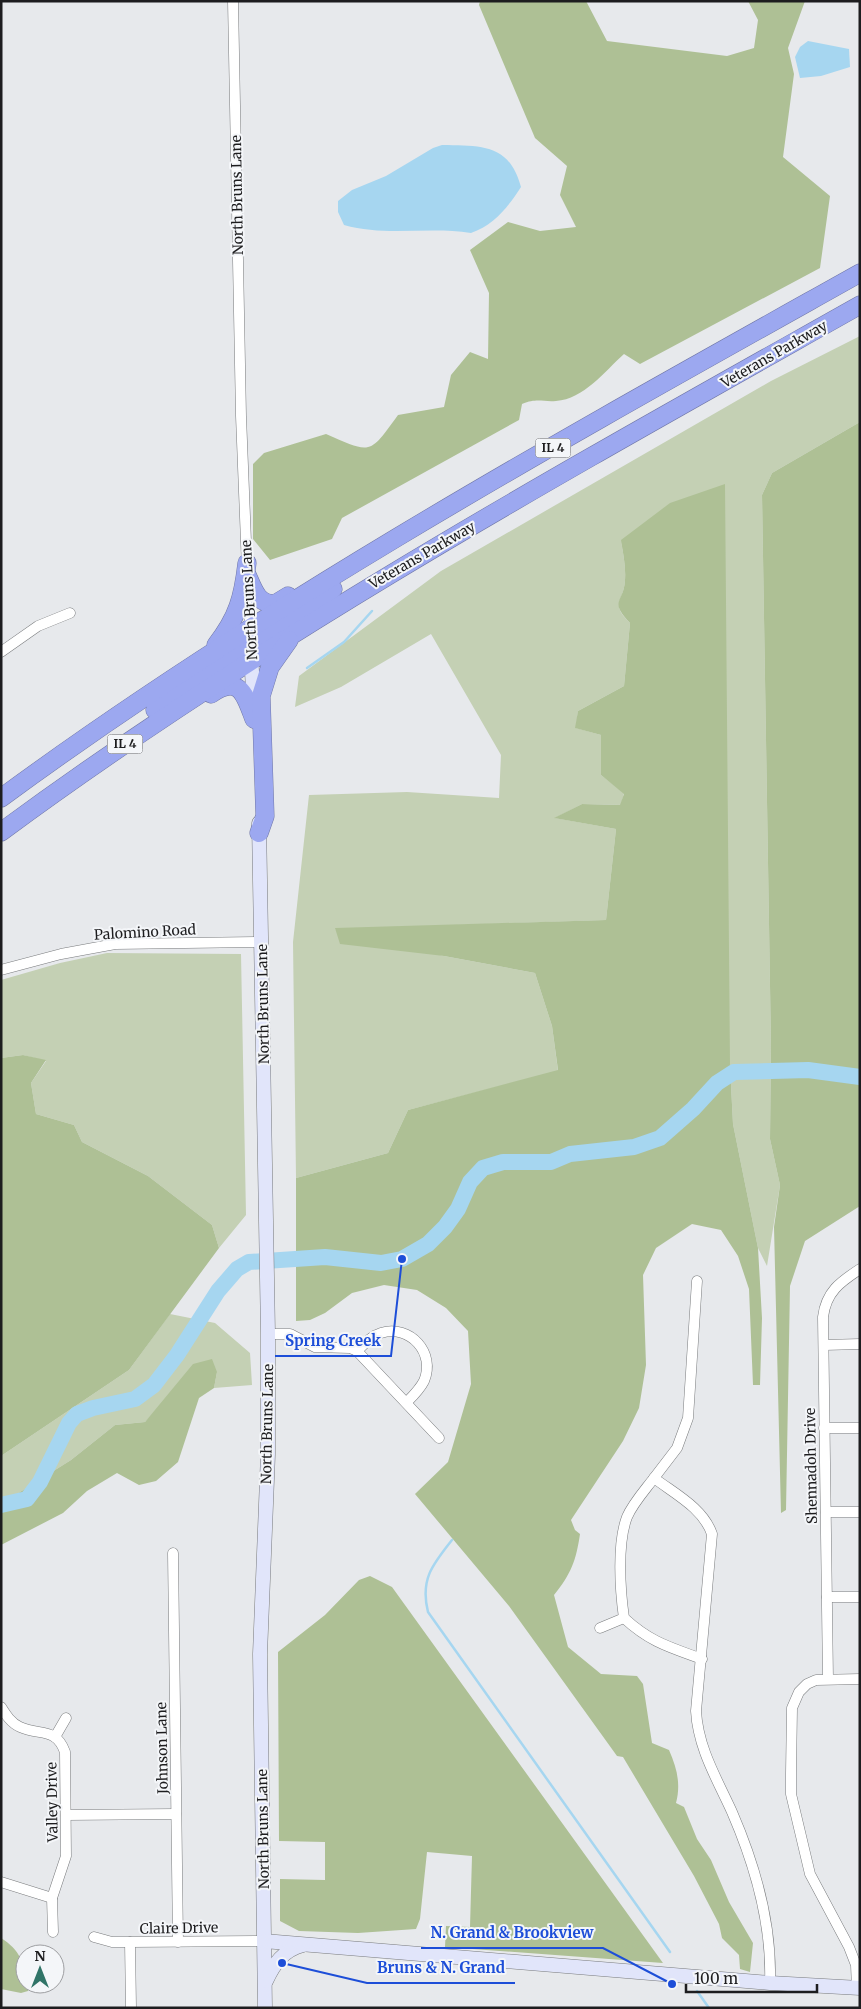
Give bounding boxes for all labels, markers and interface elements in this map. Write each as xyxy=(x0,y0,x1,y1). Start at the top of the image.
street label: North Bruns Lane xyxy=(227,135,247,255)
street label: Veterans Parkway xyxy=(717,316,831,392)
road number: IL 4 xyxy=(536,438,570,458)
street label: Veterans Parkway xyxy=(365,517,479,593)
street label: North Bruns Lane xyxy=(237,540,261,660)
road number: IL 4 xyxy=(108,734,142,754)
street label: Palomino Road xyxy=(94,920,197,944)
street label: North Bruns Lane xyxy=(253,944,273,1064)
callout: Spring Creek xyxy=(275,1326,391,1356)
text: Spring Creek xyxy=(285,1331,381,1350)
street label: North Bruns Lane xyxy=(257,1364,277,1484)
street label: Shennadoh Drive xyxy=(801,1408,821,1524)
street label: Johnson Lane xyxy=(152,1702,172,1795)
street label: Valley Drive xyxy=(42,1762,62,1843)
street label: North Bruns Lane xyxy=(253,1769,273,1889)
street label: Claire Drive xyxy=(140,1918,218,1938)
callout: N. Grand & Brookview xyxy=(421,1918,603,1948)
text: N. Grand & Brookview xyxy=(431,1923,595,1942)
north arrow xyxy=(15,1944,65,1994)
text: N xyxy=(34,1947,46,1965)
callout: Bruns & N. Grand xyxy=(367,1953,515,1983)
text: Bruns & N. Grand xyxy=(377,1958,505,1977)
scale bar xyxy=(686,1962,817,1994)
text: 100 m xyxy=(694,1969,738,1988)

